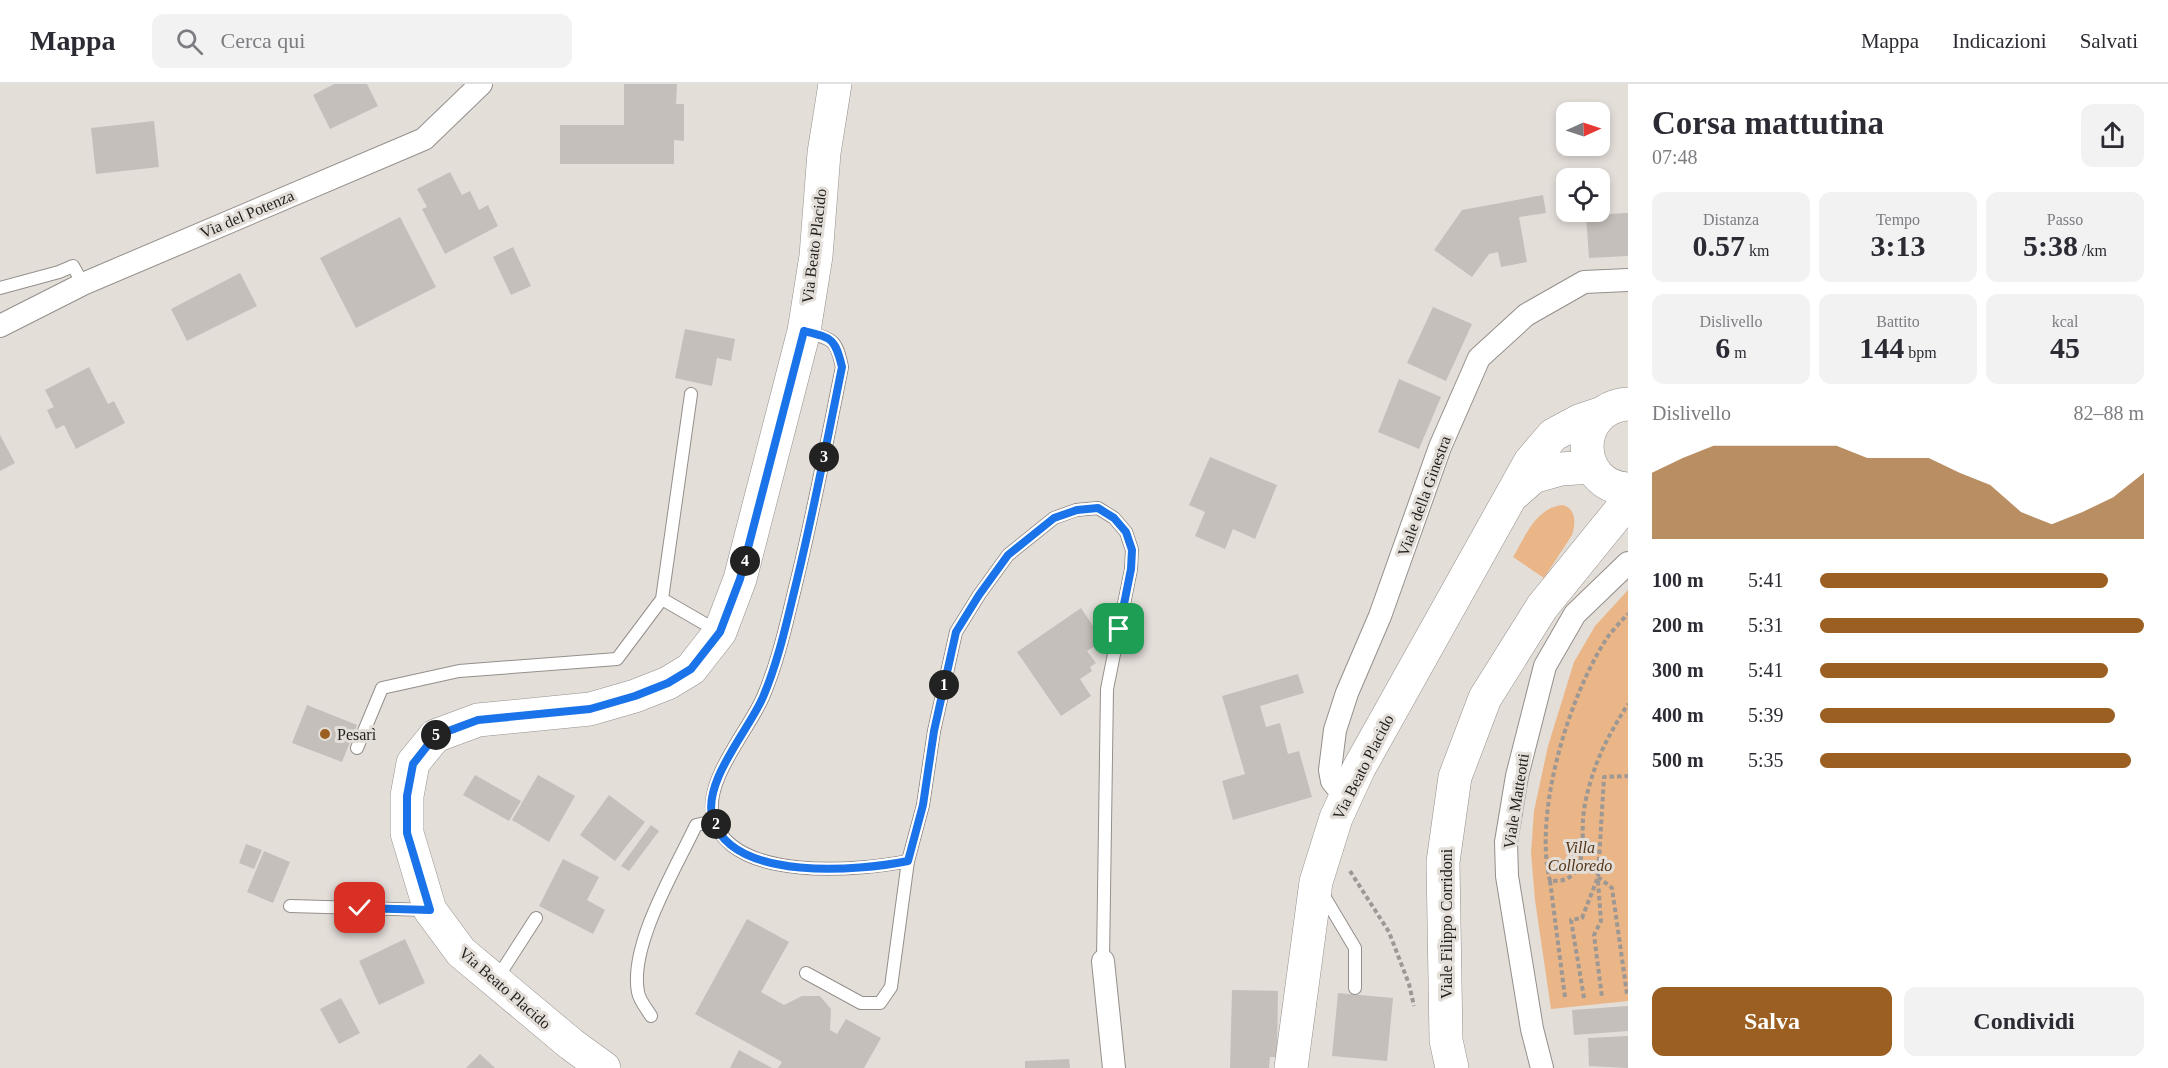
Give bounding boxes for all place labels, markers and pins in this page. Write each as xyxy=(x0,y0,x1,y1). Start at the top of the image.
pin: 3 xyxy=(809,442,839,472)
pin: 4 xyxy=(730,546,760,576)
pin xyxy=(1093,603,1144,654)
pin: 1 xyxy=(929,670,959,700)
pin: 5 xyxy=(421,720,451,750)
place label: Pesarì xyxy=(337,726,377,743)
marker: Pesarì xyxy=(318,727,332,741)
pin: 2 xyxy=(701,809,731,839)
pin xyxy=(334,882,385,933)

